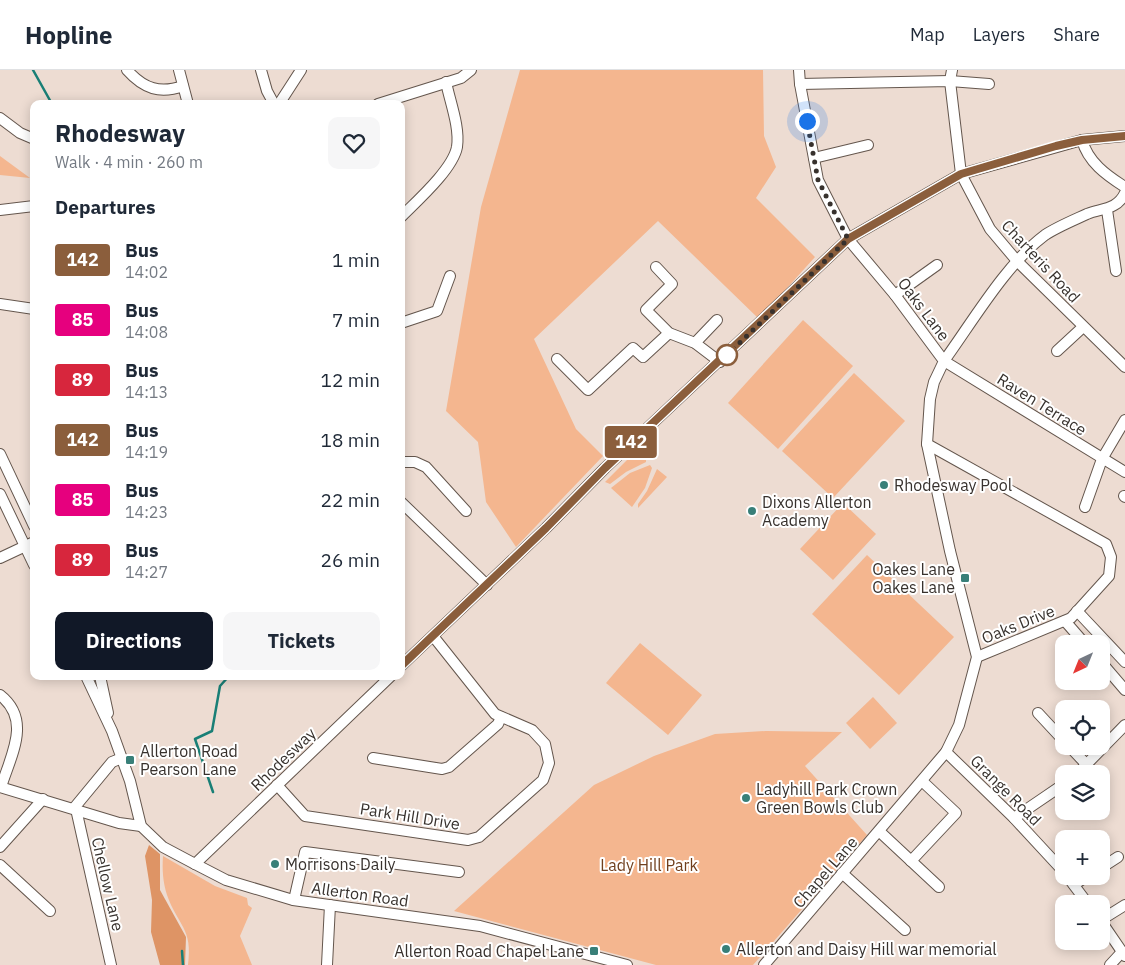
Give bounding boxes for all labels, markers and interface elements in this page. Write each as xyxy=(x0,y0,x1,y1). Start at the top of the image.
text: Hopline xyxy=(25,19,112,51)
text: Map xyxy=(910,23,945,46)
text: Layers xyxy=(973,23,1025,46)
text: Share xyxy=(1053,23,1100,46)
your location xyxy=(795,109,820,134)
text: Rhodesway xyxy=(55,117,185,149)
button: heart xyxy=(328,117,380,169)
text: Walk · 4 min · 260 m xyxy=(55,152,203,172)
text: Departures xyxy=(55,195,155,219)
street label: Charteris Road xyxy=(998,215,1084,307)
text: Bus xyxy=(125,238,159,262)
text: 142 xyxy=(66,248,99,271)
text: 1 min xyxy=(332,248,380,272)
text: 14:02 xyxy=(125,262,168,282)
street label: Oaks Lane xyxy=(894,273,954,345)
text: Bus xyxy=(125,298,159,322)
text: 85 xyxy=(72,308,93,331)
text: 7 min xyxy=(332,308,380,332)
text: 14:08 xyxy=(125,322,168,342)
unlabelled marker xyxy=(716,344,738,366)
text: Bus xyxy=(125,358,159,382)
text: 89 xyxy=(72,368,93,391)
text: 12 min xyxy=(321,368,380,392)
street label: Raven Terrace xyxy=(994,369,1091,440)
text: 14:13 xyxy=(125,382,168,402)
text: Bus xyxy=(125,418,159,442)
line badge: 142 xyxy=(602,426,660,458)
text: 142 xyxy=(66,428,99,451)
text: 18 min xyxy=(321,428,380,452)
text: 142 xyxy=(615,430,647,453)
text: 14:19 xyxy=(125,442,168,462)
place label: Rhodesway Pool xyxy=(894,475,1012,495)
text: Bus xyxy=(125,478,159,502)
marker: Rhodesway Pool xyxy=(878,479,890,491)
text: 85 xyxy=(72,488,93,511)
text: 22 min xyxy=(321,488,380,512)
place label: Dixons Allerton Academy xyxy=(762,492,871,530)
text: 14:23 xyxy=(125,502,168,522)
marker: Dixons Allerton Academy xyxy=(746,505,758,517)
text: Bus xyxy=(125,538,159,562)
text: 89 xyxy=(72,548,93,571)
text: 26 min xyxy=(321,548,380,572)
place label: Oakes Lane Oakes Lane xyxy=(872,559,955,597)
text: 14:27 xyxy=(125,562,168,582)
marker: Oakes Lane Oakes Lane xyxy=(959,572,971,584)
street label: Oaks Drive xyxy=(979,600,1058,648)
button: Directions xyxy=(55,612,213,670)
button: Tickets xyxy=(223,612,380,670)
north arrow xyxy=(1055,635,1110,690)
map controls xyxy=(1055,635,1110,950)
button: locate xyxy=(1055,700,1110,755)
street label: Rhodesway xyxy=(246,723,320,795)
place label: Allerton Road Pearson Lane xyxy=(140,741,238,779)
street label: Grange Road xyxy=(966,750,1046,830)
marker: Allerton Road Pearson Lane xyxy=(124,754,136,766)
button: layers xyxy=(1055,765,1110,820)
place label: Ladyhill Park Crown Green Bowls Club xyxy=(756,779,897,817)
marker: Ladyhill Park Crown Green Bowls Club xyxy=(740,792,752,804)
street label: Park Hill Drive xyxy=(359,798,462,834)
button: + xyxy=(1055,830,1110,885)
street label: Chapel Lane xyxy=(789,832,862,912)
street label: Chellow Lane xyxy=(87,835,129,933)
place label: Morrisons Daily xyxy=(285,854,396,874)
park label: Lady Hill Park xyxy=(600,855,698,875)
marker: Morrisons Daily xyxy=(269,858,281,870)
street label: Allerton Road xyxy=(310,877,410,911)
button: − xyxy=(1055,895,1110,950)
place label: Allerton and Daisy Hill war memorial xyxy=(736,939,997,959)
place label: Allerton Road Chapel Lane xyxy=(394,941,584,961)
marker: Allerton and Daisy Hill war memorial xyxy=(720,943,732,955)
marker: Allerton Road Chapel Lane xyxy=(588,945,600,957)

